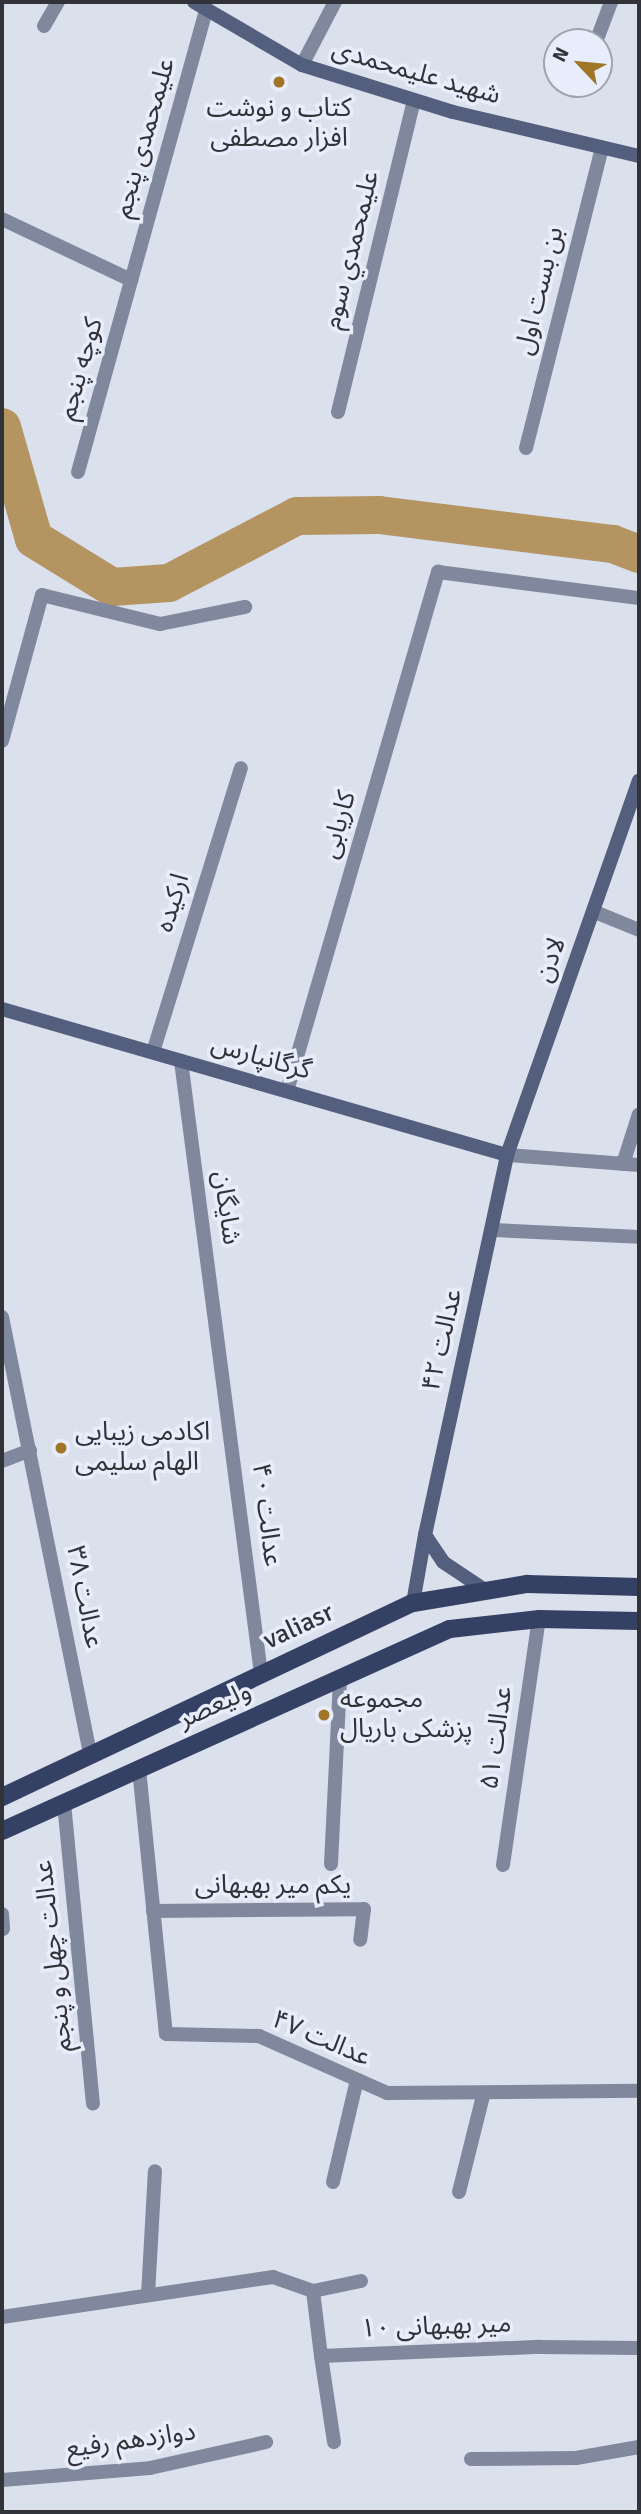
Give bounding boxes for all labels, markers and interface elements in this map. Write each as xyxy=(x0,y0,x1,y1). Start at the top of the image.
north arrow xyxy=(543,28,613,98)
street label: شهید علیمحمدی xyxy=(328,34,504,112)
text: N xyxy=(547,43,575,66)
street label: علیمحمدی پنجم xyxy=(107,55,183,221)
marker: کتاب و نوشت افزار مصطفی xyxy=(271,74,287,90)
place label: کتاب و نوشت افزار مصطفی xyxy=(207,93,351,154)
street label: عليمحمدي سوم xyxy=(317,168,387,332)
street label: بن بست اول xyxy=(509,224,571,358)
street label: کوچه پنجم xyxy=(52,314,110,424)
street label: کاریابی xyxy=(315,788,363,862)
street label: ارکیده xyxy=(149,870,197,936)
street label: لادن xyxy=(529,933,573,987)
street label: گرگانپارس xyxy=(207,1029,315,1087)
street label: شایگان xyxy=(205,1169,247,1247)
street label: عدالت ۴۲ xyxy=(416,1286,470,1394)
place label: اکادمی زیبایی الهام سلیمی xyxy=(75,1417,210,1478)
marker: اکادمی زیبایی الهام سلیمی xyxy=(53,1440,69,1456)
street label: عدالت ۴۰ xyxy=(244,1462,288,1568)
street label: عدالت ۳۸ xyxy=(59,1543,109,1651)
street label: valiasr xyxy=(259,1597,339,1657)
street label: ولیعصر xyxy=(174,1676,256,1736)
place label: مجموعه پزشکی باریال xyxy=(340,1684,472,1746)
street label: عدالت ۵۱ xyxy=(474,1684,520,1792)
marker: مجموعه پزشکی باریال xyxy=(314,1705,334,1725)
street label: عدالت چهل و پنجم xyxy=(28,1859,80,2053)
street label: یکم میر بهبهانی xyxy=(195,1870,351,1902)
street label: عدالت ۴۷ xyxy=(267,2004,375,2074)
street label: ۱۰ میر بهبهانی xyxy=(360,2309,512,2345)
street label: دوازدهم رفیع xyxy=(64,2416,198,2466)

